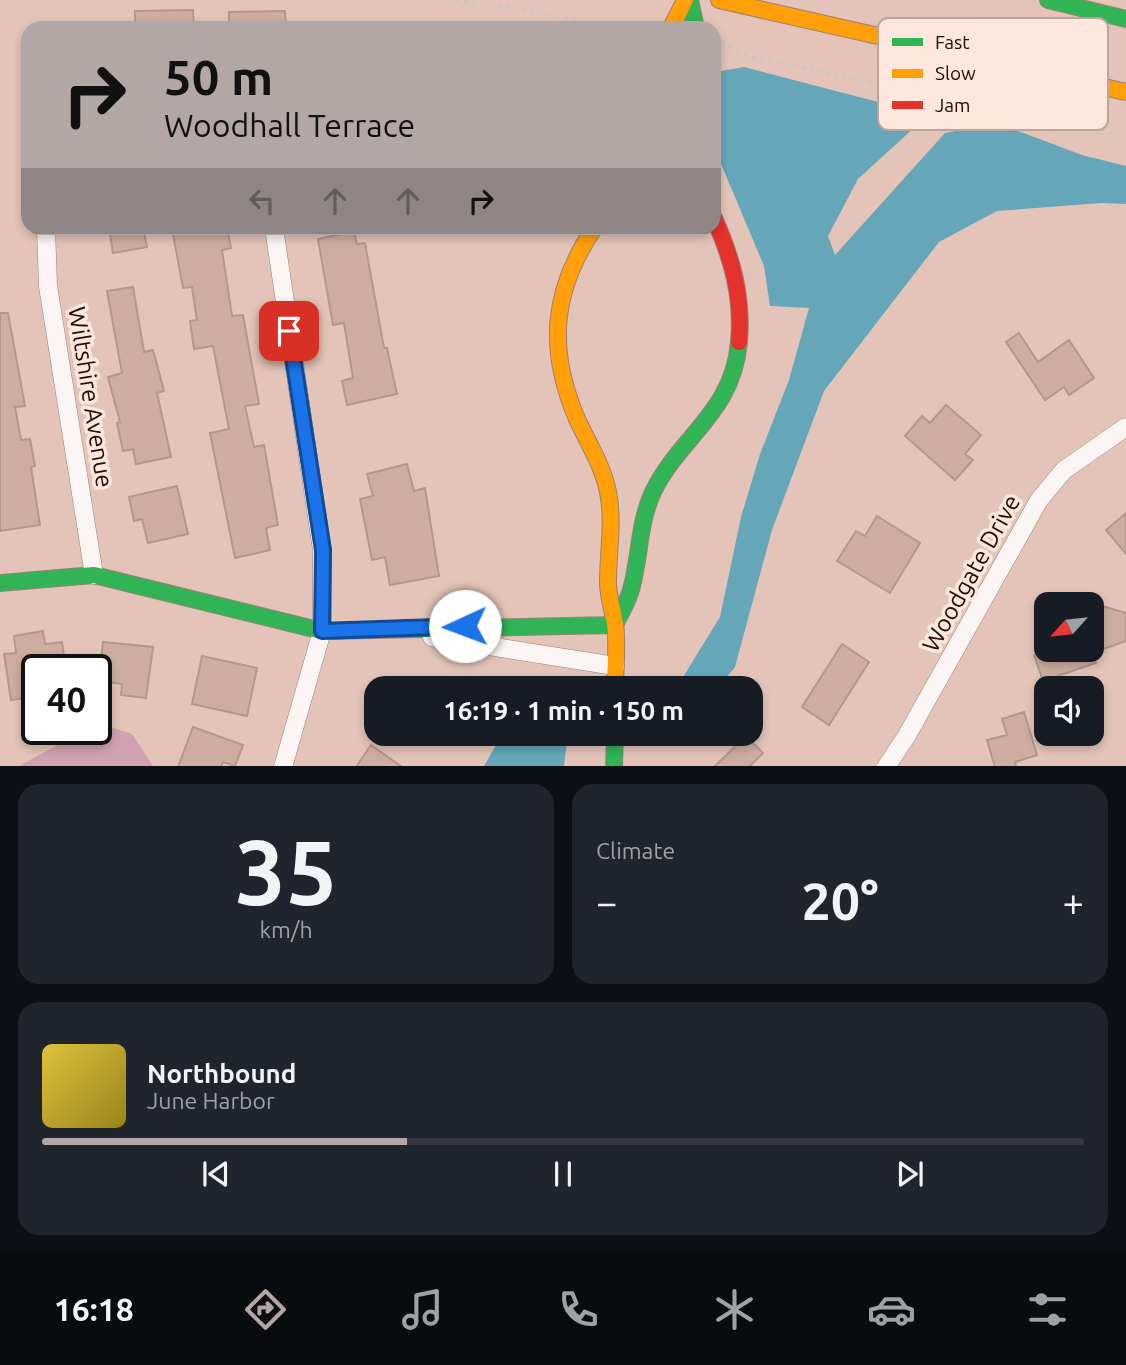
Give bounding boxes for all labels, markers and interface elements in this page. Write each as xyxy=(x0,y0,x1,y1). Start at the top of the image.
legend xyxy=(878,18,1108,130)
text: Fast xyxy=(935,31,970,53)
icon: right xyxy=(49,49,140,140)
text: 50 m xyxy=(164,49,273,104)
text: Slow xyxy=(935,62,976,84)
text: Jam xyxy=(935,94,971,116)
text: Woodhall Terrace xyxy=(164,107,415,143)
icon: left xyxy=(243,182,281,220)
icon: ahead xyxy=(316,182,354,220)
icon: ahead xyxy=(389,182,427,220)
icon: right xyxy=(462,182,500,220)
pin xyxy=(259,301,319,361)
street label: Wiltshire Avenue xyxy=(63,305,119,489)
icon: arrive xyxy=(270,312,308,350)
street label: Woodgate Drive xyxy=(917,490,1025,656)
position arrow xyxy=(428,589,502,663)
north arrow xyxy=(1034,592,1104,662)
map controls xyxy=(1034,592,1104,746)
speed limit sign: 40 xyxy=(21,654,112,745)
button: sound xyxy=(1034,676,1104,746)
text: 16:19 · 1 min · 150 m xyxy=(443,696,684,725)
text: 35 xyxy=(235,820,337,922)
text: Climate xyxy=(596,838,675,863)
text: 20° xyxy=(801,872,879,930)
text: − xyxy=(596,881,617,923)
text: + xyxy=(1063,881,1084,923)
text: km/h xyxy=(259,917,313,942)
text: Northbound xyxy=(147,1059,296,1088)
text: June Harbor xyxy=(147,1088,275,1113)
icon: previous xyxy=(197,1155,235,1193)
icon: pause xyxy=(544,1155,582,1193)
icon: next xyxy=(891,1155,929,1193)
icon: directions xyxy=(241,1285,290,1334)
icon: music xyxy=(398,1285,447,1334)
icon: phone xyxy=(554,1285,603,1334)
icon: climate xyxy=(710,1285,759,1334)
icon: car xyxy=(867,1285,916,1334)
icon: filters xyxy=(1023,1285,1072,1334)
text: 16:18 xyxy=(54,1291,134,1327)

